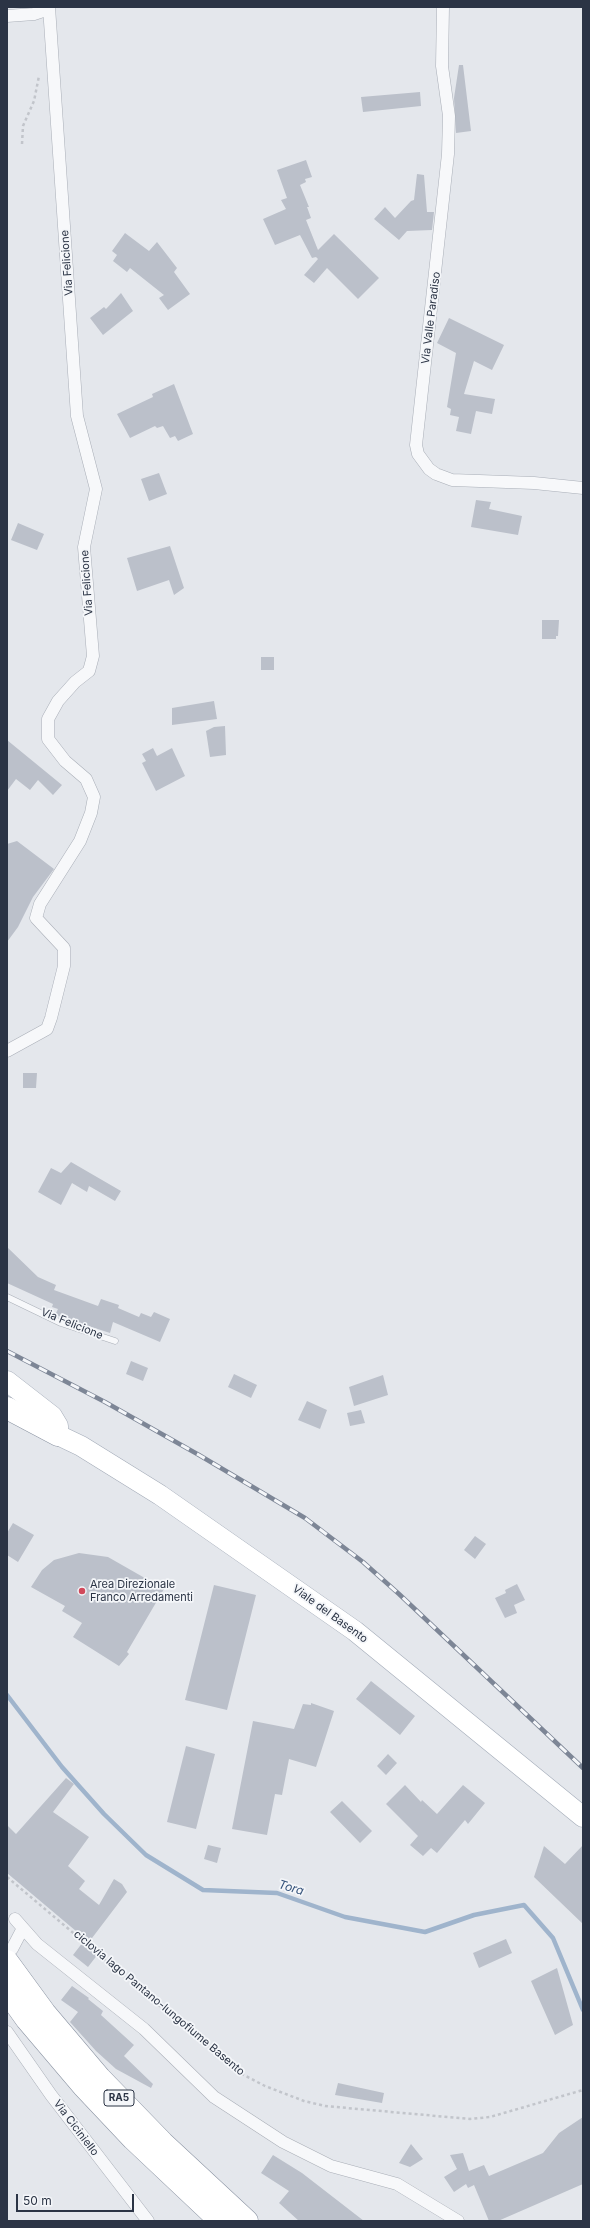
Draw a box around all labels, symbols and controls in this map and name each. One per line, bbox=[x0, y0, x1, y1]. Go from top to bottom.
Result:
street label: Via Felicione bbox=[58, 230, 76, 296]
street label: Via Valle Paradiso bbox=[419, 271, 443, 365]
street label: Via Felicione bbox=[78, 550, 96, 616]
street label: Via Felicione bbox=[39, 1306, 105, 1342]
place label: Area Direzionale Franco Arredamenti bbox=[90, 1578, 193, 1604]
street label: Viale del Basento bbox=[290, 1582, 370, 1646]
marker: Area Direzionale Franco Arredamenti bbox=[77, 1586, 87, 1596]
water label: Tora bbox=[277, 1877, 305, 1899]
street label: ciclovia lago Pantano-lungofiume Basento bbox=[71, 1928, 247, 2078]
road number: RA5 bbox=[104, 2090, 134, 2106]
street label: Via Ciciniello bbox=[51, 2097, 101, 2159]
scale bar bbox=[18, 2186, 136, 2212]
text: 50 m bbox=[23, 2193, 52, 2208]

